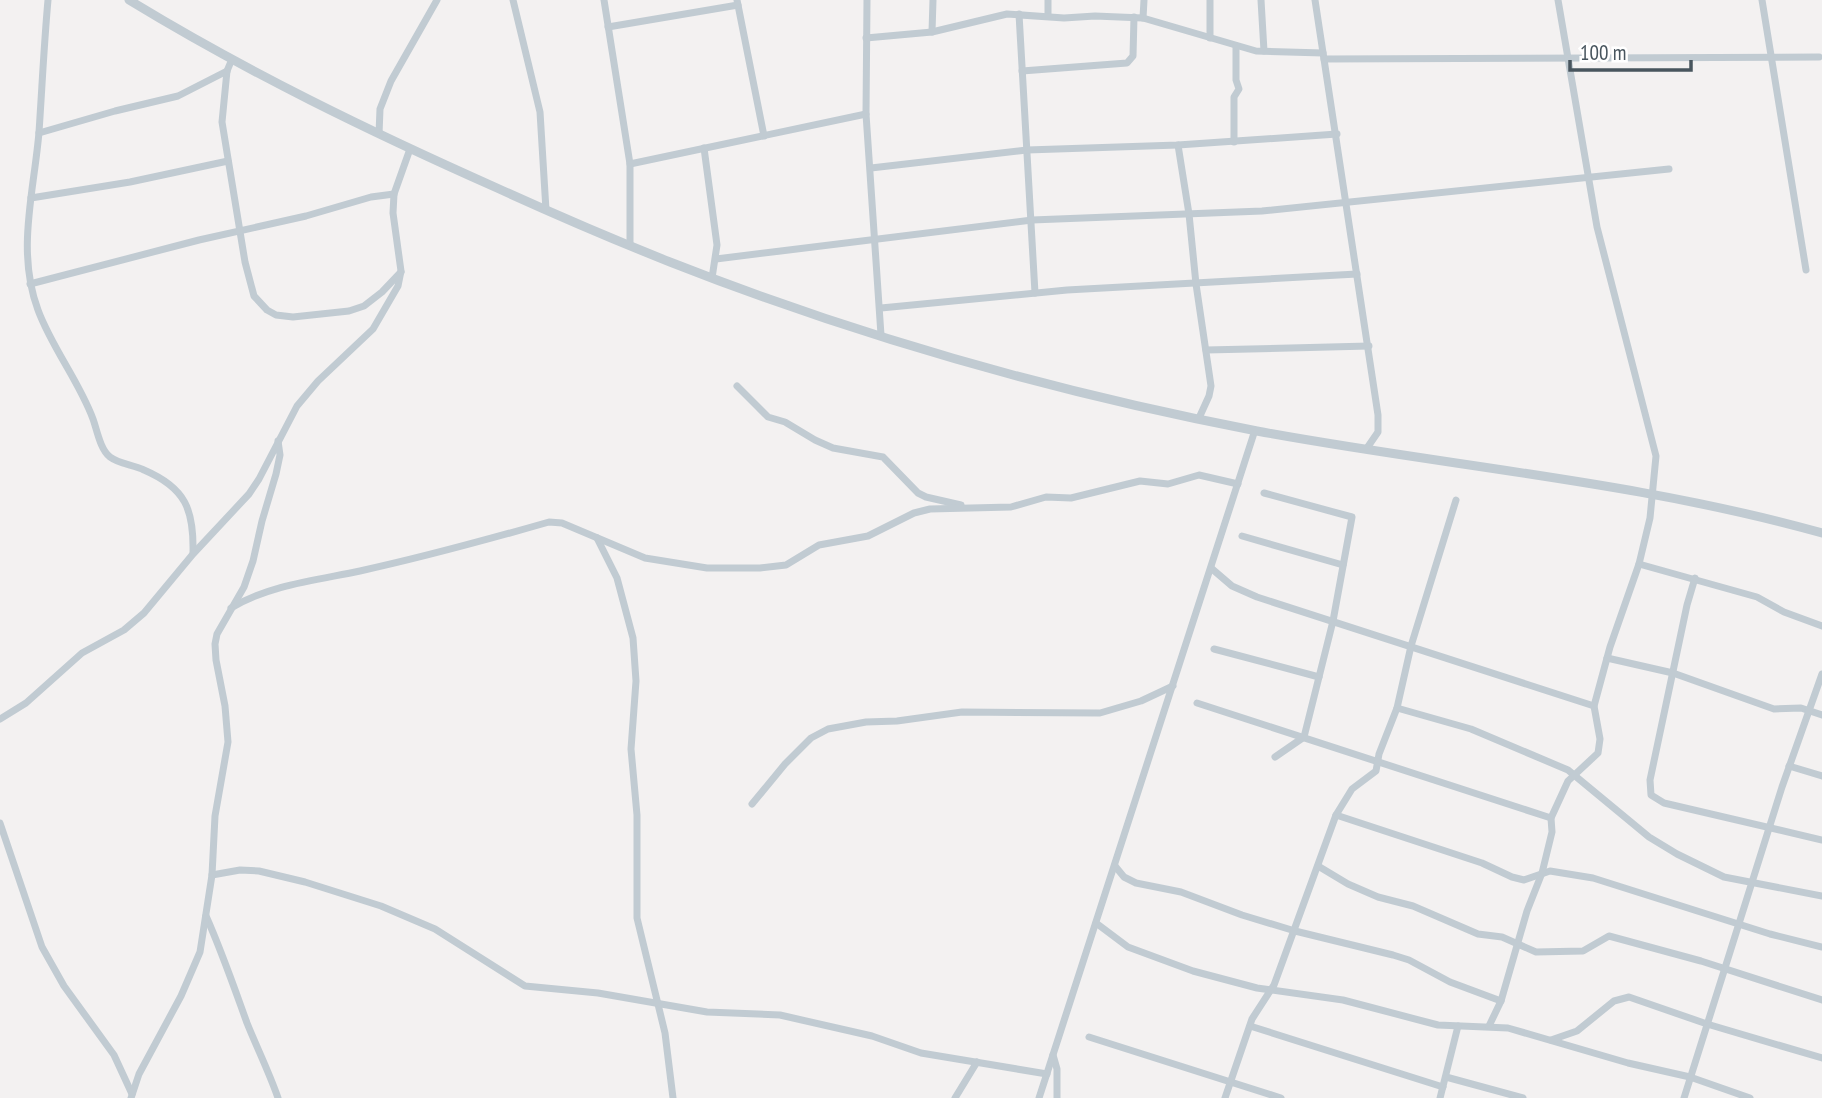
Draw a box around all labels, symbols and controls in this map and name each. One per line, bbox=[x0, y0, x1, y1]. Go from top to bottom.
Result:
scale bar bbox=[1570, 28, 1691, 72]
text: 100 m bbox=[1580, 39, 1626, 66]

